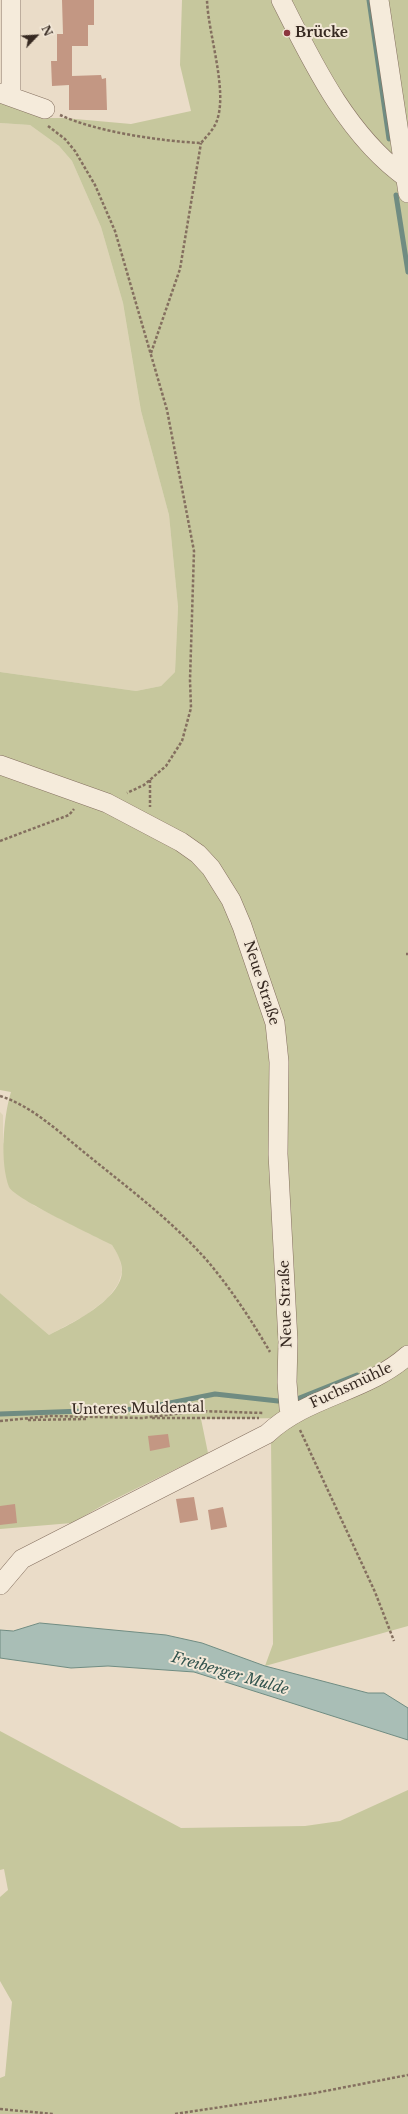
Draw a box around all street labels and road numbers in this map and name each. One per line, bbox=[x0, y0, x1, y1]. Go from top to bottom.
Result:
street label: Neue Straße bbox=[239, 939, 283, 1027]
street label: Neue Straße bbox=[276, 1260, 296, 1348]
street label: Fuchsmühle bbox=[307, 1360, 395, 1412]
street label: Unteres Muldental bbox=[71, 1399, 205, 1419]

